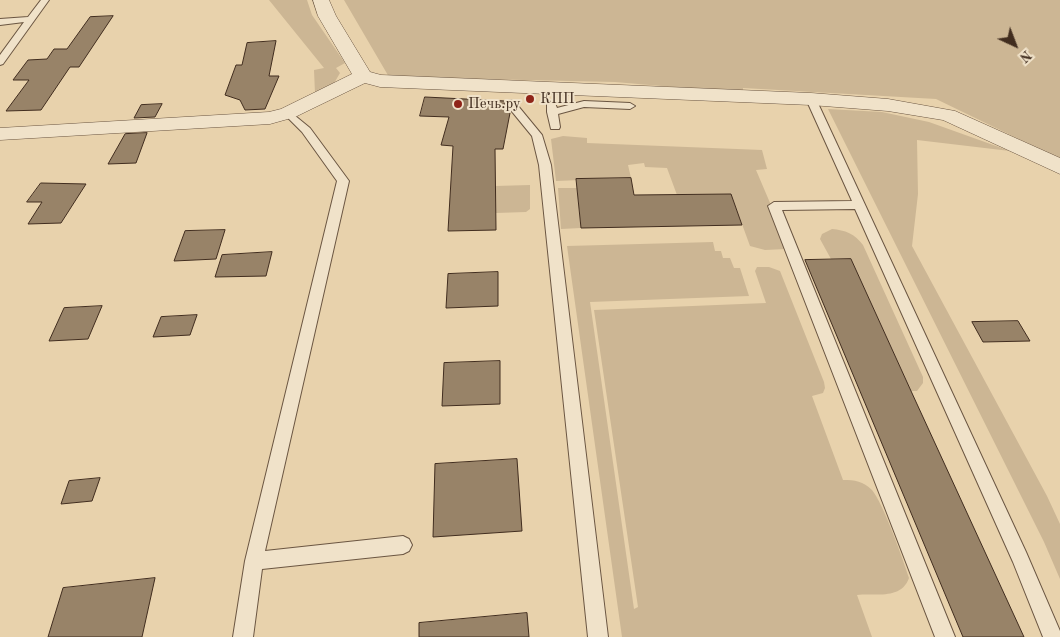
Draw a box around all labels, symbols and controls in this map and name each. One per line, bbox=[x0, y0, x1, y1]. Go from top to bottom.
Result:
north arrow bbox=[990, 20, 1040, 70]
text: N bbox=[1017, 47, 1034, 65]
place label: КПП bbox=[540, 90, 575, 108]
marker: КПП bbox=[524, 93, 536, 105]
place label: Печь.ру bbox=[468, 95, 521, 113]
marker: Печь.ру bbox=[452, 98, 464, 110]

